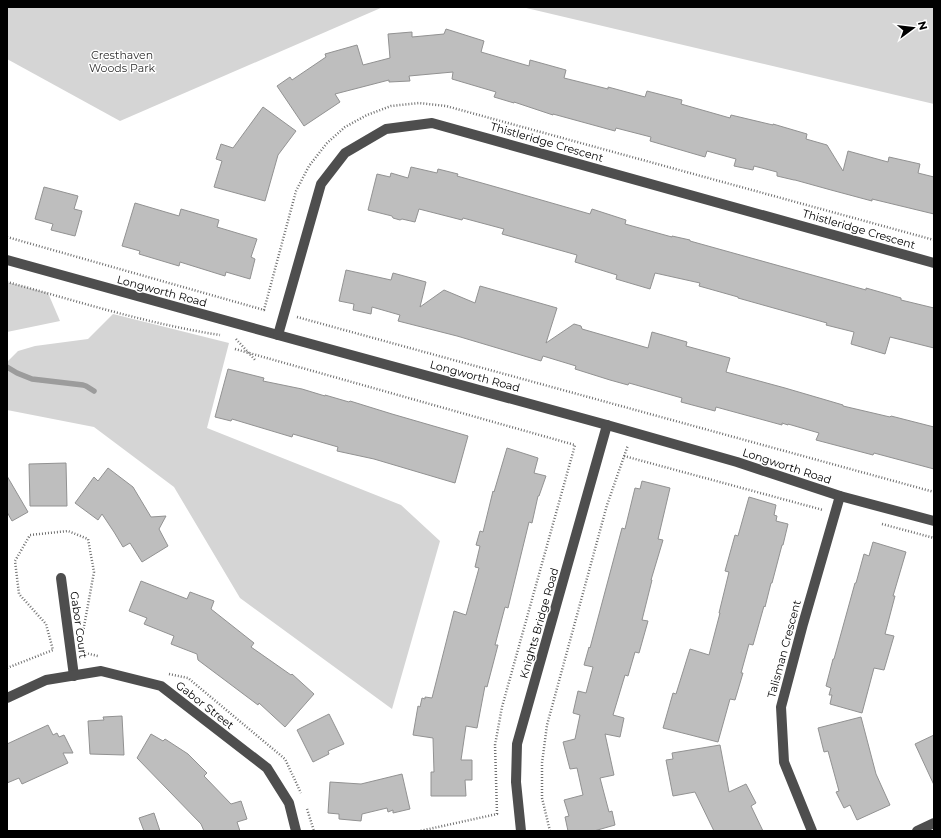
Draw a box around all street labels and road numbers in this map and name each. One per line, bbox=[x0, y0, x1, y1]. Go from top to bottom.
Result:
street label: Thistleridge Crescent bbox=[489, 119, 606, 165]
street label: Thistleridge Crescent bbox=[801, 206, 918, 252]
street label: Longworth Road bbox=[115, 272, 209, 310]
street label: Longworth Road bbox=[428, 357, 522, 395]
street label: Longworth Road bbox=[741, 445, 833, 487]
street label: Knights Bridge Road bbox=[516, 566, 562, 680]
street label: Gabor Court bbox=[67, 591, 91, 660]
street label: Talisman Crescent bbox=[764, 598, 804, 700]
street label: Gabor Street bbox=[173, 678, 237, 732]

